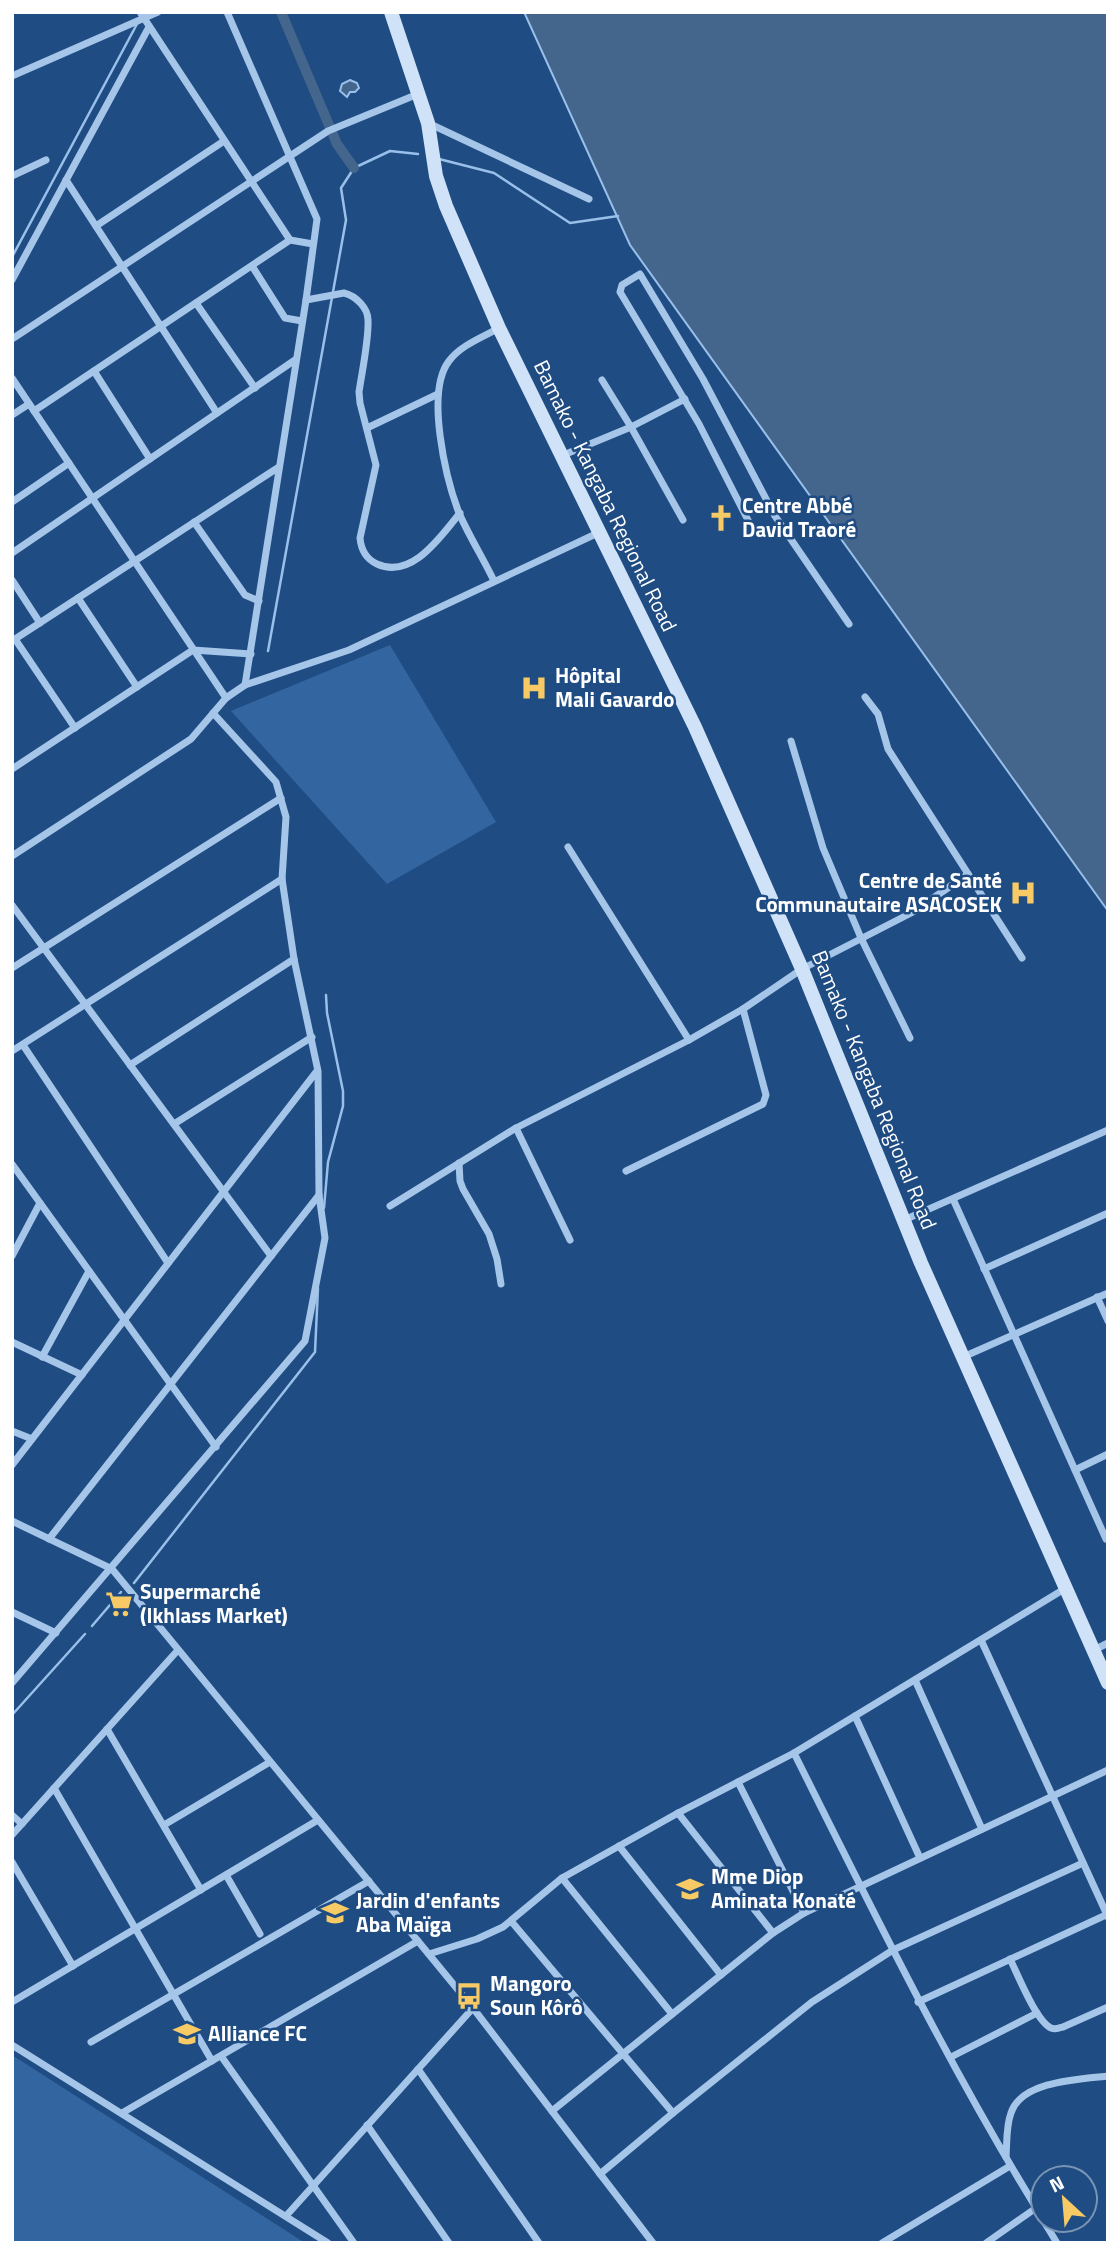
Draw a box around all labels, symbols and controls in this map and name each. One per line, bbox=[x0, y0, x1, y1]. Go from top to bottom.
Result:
street label: Bamako - Kangaba Regional Road bbox=[526, 354, 686, 637]
place label: Centre Abbé David Traoré bbox=[742, 489, 856, 545]
church icon: Centre Abbé David Traoré bbox=[706, 503, 736, 533]
place label: Hôpital Mali Gavardo bbox=[555, 659, 674, 715]
hospital icon: Hôpital Mali Gavardo bbox=[519, 673, 549, 703]
place label: Centre de Santé Communautaire ASACOSEK bbox=[755, 864, 1003, 920]
hospital icon: Centre de Santé Communautaire ASACOSEK bbox=[1008, 878, 1038, 908]
street label: Bamako - Kangaba Regional Road bbox=[804, 945, 946, 1234]
place label: Supermarché (Ikhlass Market) bbox=[140, 1575, 288, 1631]
supermarket icon: Supermarché (Ikhlass Market) bbox=[104, 1589, 134, 1619]
place label: Mme Diop Aminata Konaté bbox=[711, 1860, 856, 1916]
school or university icon: Mme Diop Aminata Konaté bbox=[675, 1874, 705, 1904]
place label: Jardin d'enfants Aba Maïga bbox=[356, 1884, 500, 1940]
school or university icon: Jardin d'enfants Aba Maïga bbox=[320, 1898, 350, 1928]
place label: Mangoro Soun Kôrô bbox=[490, 1967, 583, 2023]
bus stop icon: Mangoro Soun Kôrô bbox=[454, 1981, 484, 2011]
place label: Alliance FC bbox=[208, 2017, 307, 2049]
school or university icon: Alliance FC bbox=[172, 2019, 202, 2049]
north arrow bbox=[1029, 2164, 1099, 2234]
text: N bbox=[1044, 2167, 1069, 2199]

